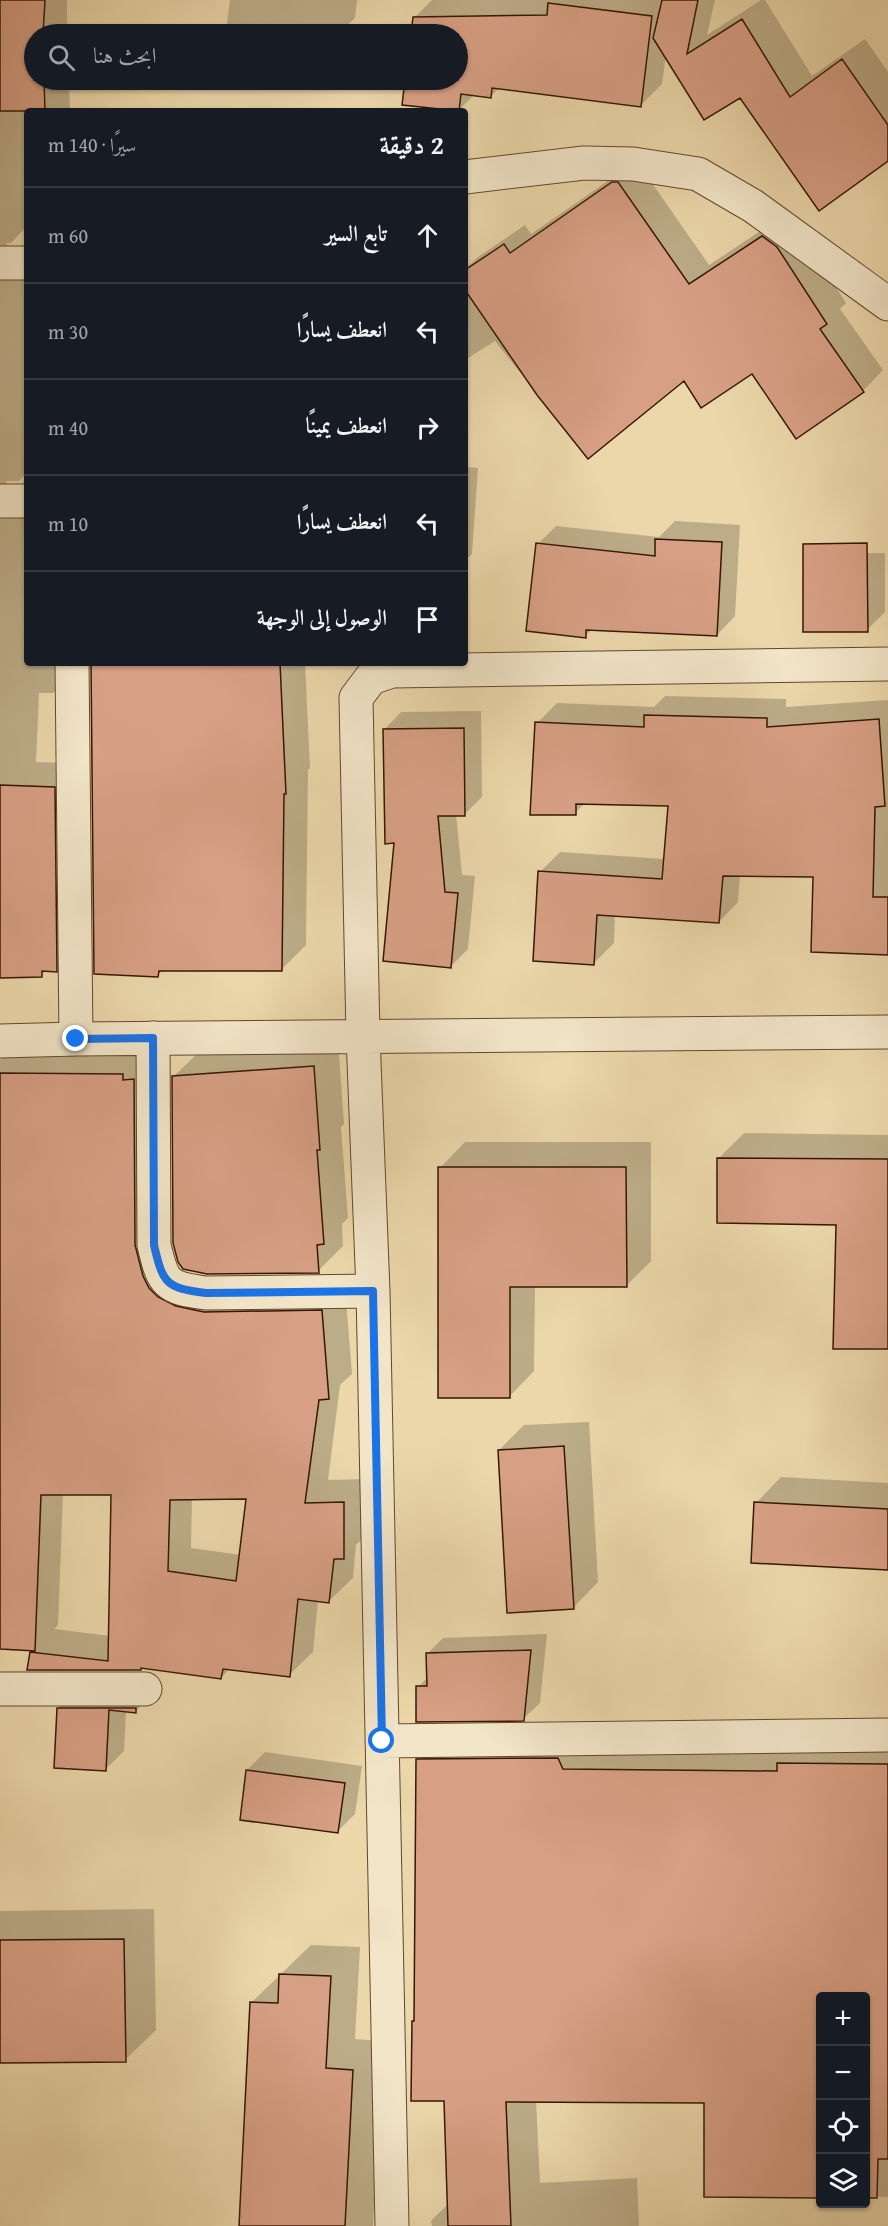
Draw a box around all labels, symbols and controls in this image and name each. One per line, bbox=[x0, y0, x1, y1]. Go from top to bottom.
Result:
search box bbox=[24, 24, 468, 90]
text: ابحث هنا bbox=[93, 39, 157, 71]
icon: search bbox=[45, 41, 78, 74]
text: 2 دقيقة bbox=[379, 125, 444, 164]
text: سيرًا · 140 m bbox=[48, 130, 136, 159]
text: تابع السير bbox=[325, 217, 387, 249]
icon: ahead bbox=[411, 219, 444, 252]
text: 60 m bbox=[48, 221, 88, 250]
text: انعطف يسارًا bbox=[297, 313, 387, 345]
icon: left bbox=[411, 315, 444, 348]
text: 30 m bbox=[48, 317, 88, 346]
text: انعطف يمينًا bbox=[306, 409, 387, 441]
icon: right bbox=[411, 411, 444, 444]
text: 40 m bbox=[48, 413, 88, 442]
text: انعطف يسارًا bbox=[297, 505, 387, 537]
icon: left bbox=[411, 507, 444, 540]
text: 10 m bbox=[48, 509, 88, 538]
text: الوصول إلى الوجهة bbox=[257, 601, 387, 633]
icon: arrive bbox=[411, 603, 444, 636]
route end bbox=[62, 1025, 88, 1051]
route start bbox=[368, 1727, 394, 1753]
map controls bbox=[816, 1992, 870, 2208]
button: + bbox=[816, 1992, 870, 2046]
button: − bbox=[816, 2046, 870, 2100]
button: locate bbox=[816, 2100, 870, 2154]
button: layers bbox=[816, 2154, 870, 2208]

